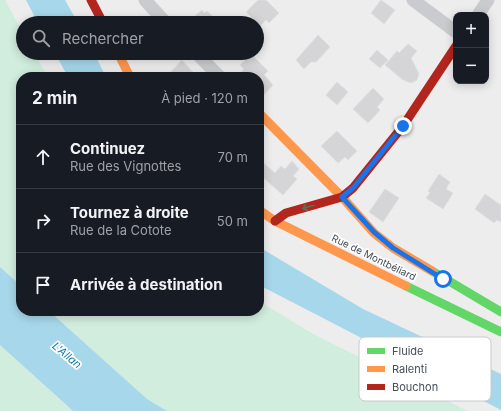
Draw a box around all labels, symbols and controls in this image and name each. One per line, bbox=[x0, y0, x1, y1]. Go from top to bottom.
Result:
map controls bbox=[453, 12, 489, 84]
button: + bbox=[453, 12, 489, 48]
search box bbox=[16, 16, 264, 60]
icon: search bbox=[30, 27, 52, 49]
text: Rechercher bbox=[62, 29, 144, 48]
button: − bbox=[453, 48, 489, 84]
text: 2 min bbox=[32, 88, 77, 108]
text: À pied · 120 m bbox=[161, 90, 248, 106]
route end bbox=[394, 117, 412, 135]
text: Continuez bbox=[70, 139, 145, 158]
icon: ahead bbox=[32, 146, 54, 168]
text: 70 m bbox=[218, 149, 248, 165]
text: Rue des Vignottes bbox=[70, 158, 181, 174]
text: Tournez à droite bbox=[70, 203, 189, 222]
one-way arrow bbox=[301, 204, 314, 211]
icon: right bbox=[32, 210, 54, 232]
text: 50 m bbox=[217, 213, 248, 229]
text: Rue de la Cotote bbox=[70, 222, 172, 238]
street label: Rue de Montbéliard bbox=[330, 231, 418, 283]
route start bbox=[434, 270, 452, 288]
icon: arrive bbox=[32, 274, 54, 296]
text: Arrivée à destination bbox=[70, 275, 223, 294]
legend bbox=[359, 337, 491, 401]
water label: L'Allan bbox=[50, 339, 85, 372]
text: Fluide bbox=[392, 344, 423, 358]
text: Ralenti bbox=[392, 362, 427, 376]
text: Bouchon bbox=[392, 380, 438, 394]

